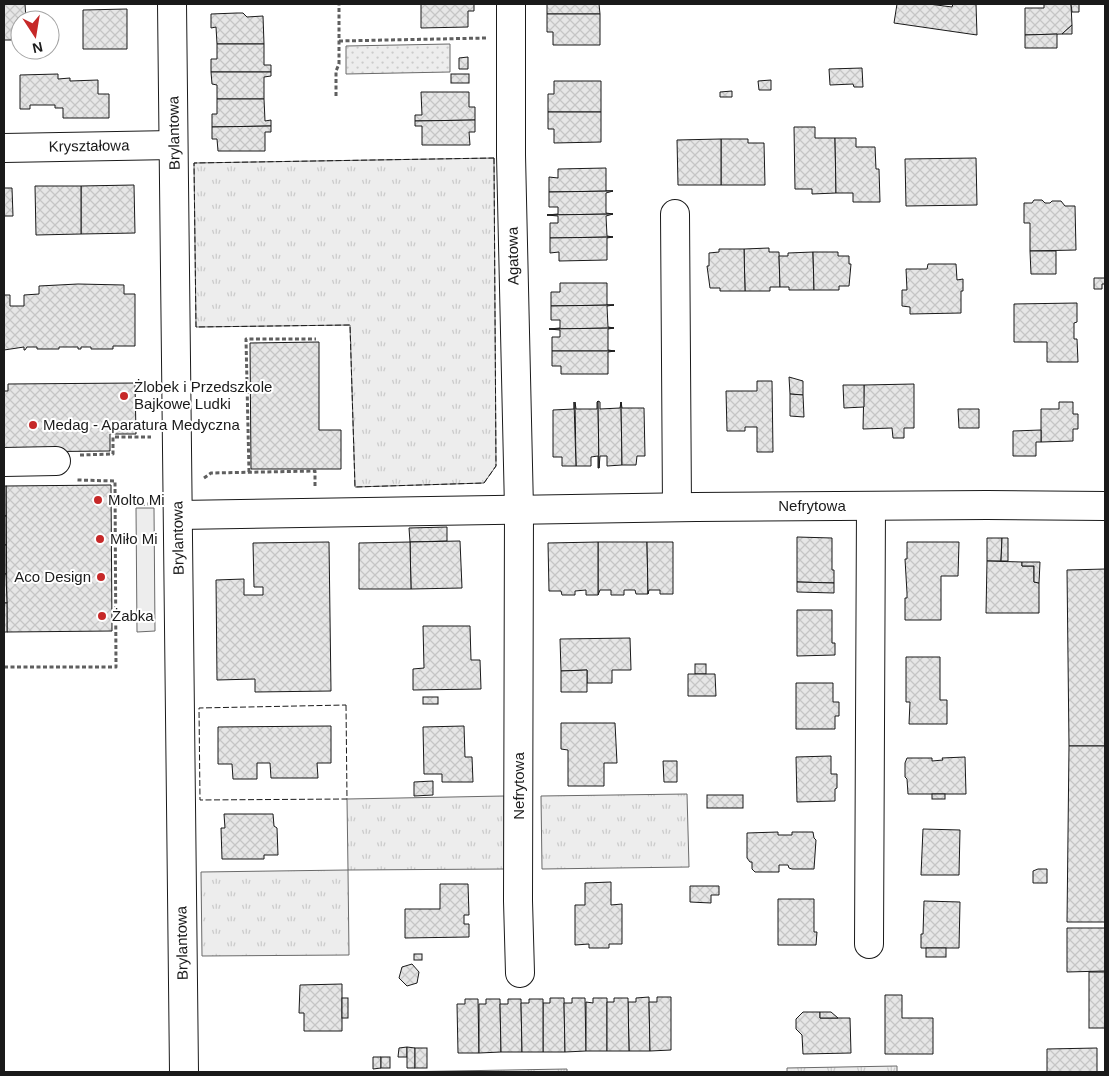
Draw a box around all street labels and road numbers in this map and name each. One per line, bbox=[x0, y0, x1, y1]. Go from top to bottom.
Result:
street label: Brylantowa bbox=[164, 95, 183, 170]
street label: Kryształowa bbox=[48, 136, 130, 155]
street label: Agatowa bbox=[503, 226, 522, 285]
street label: Nefrytowa bbox=[778, 497, 846, 514]
street label: Brylantowa bbox=[168, 500, 187, 575]
street label: Nefrytowa bbox=[510, 752, 527, 820]
street label: Brylantowa bbox=[172, 905, 191, 980]

